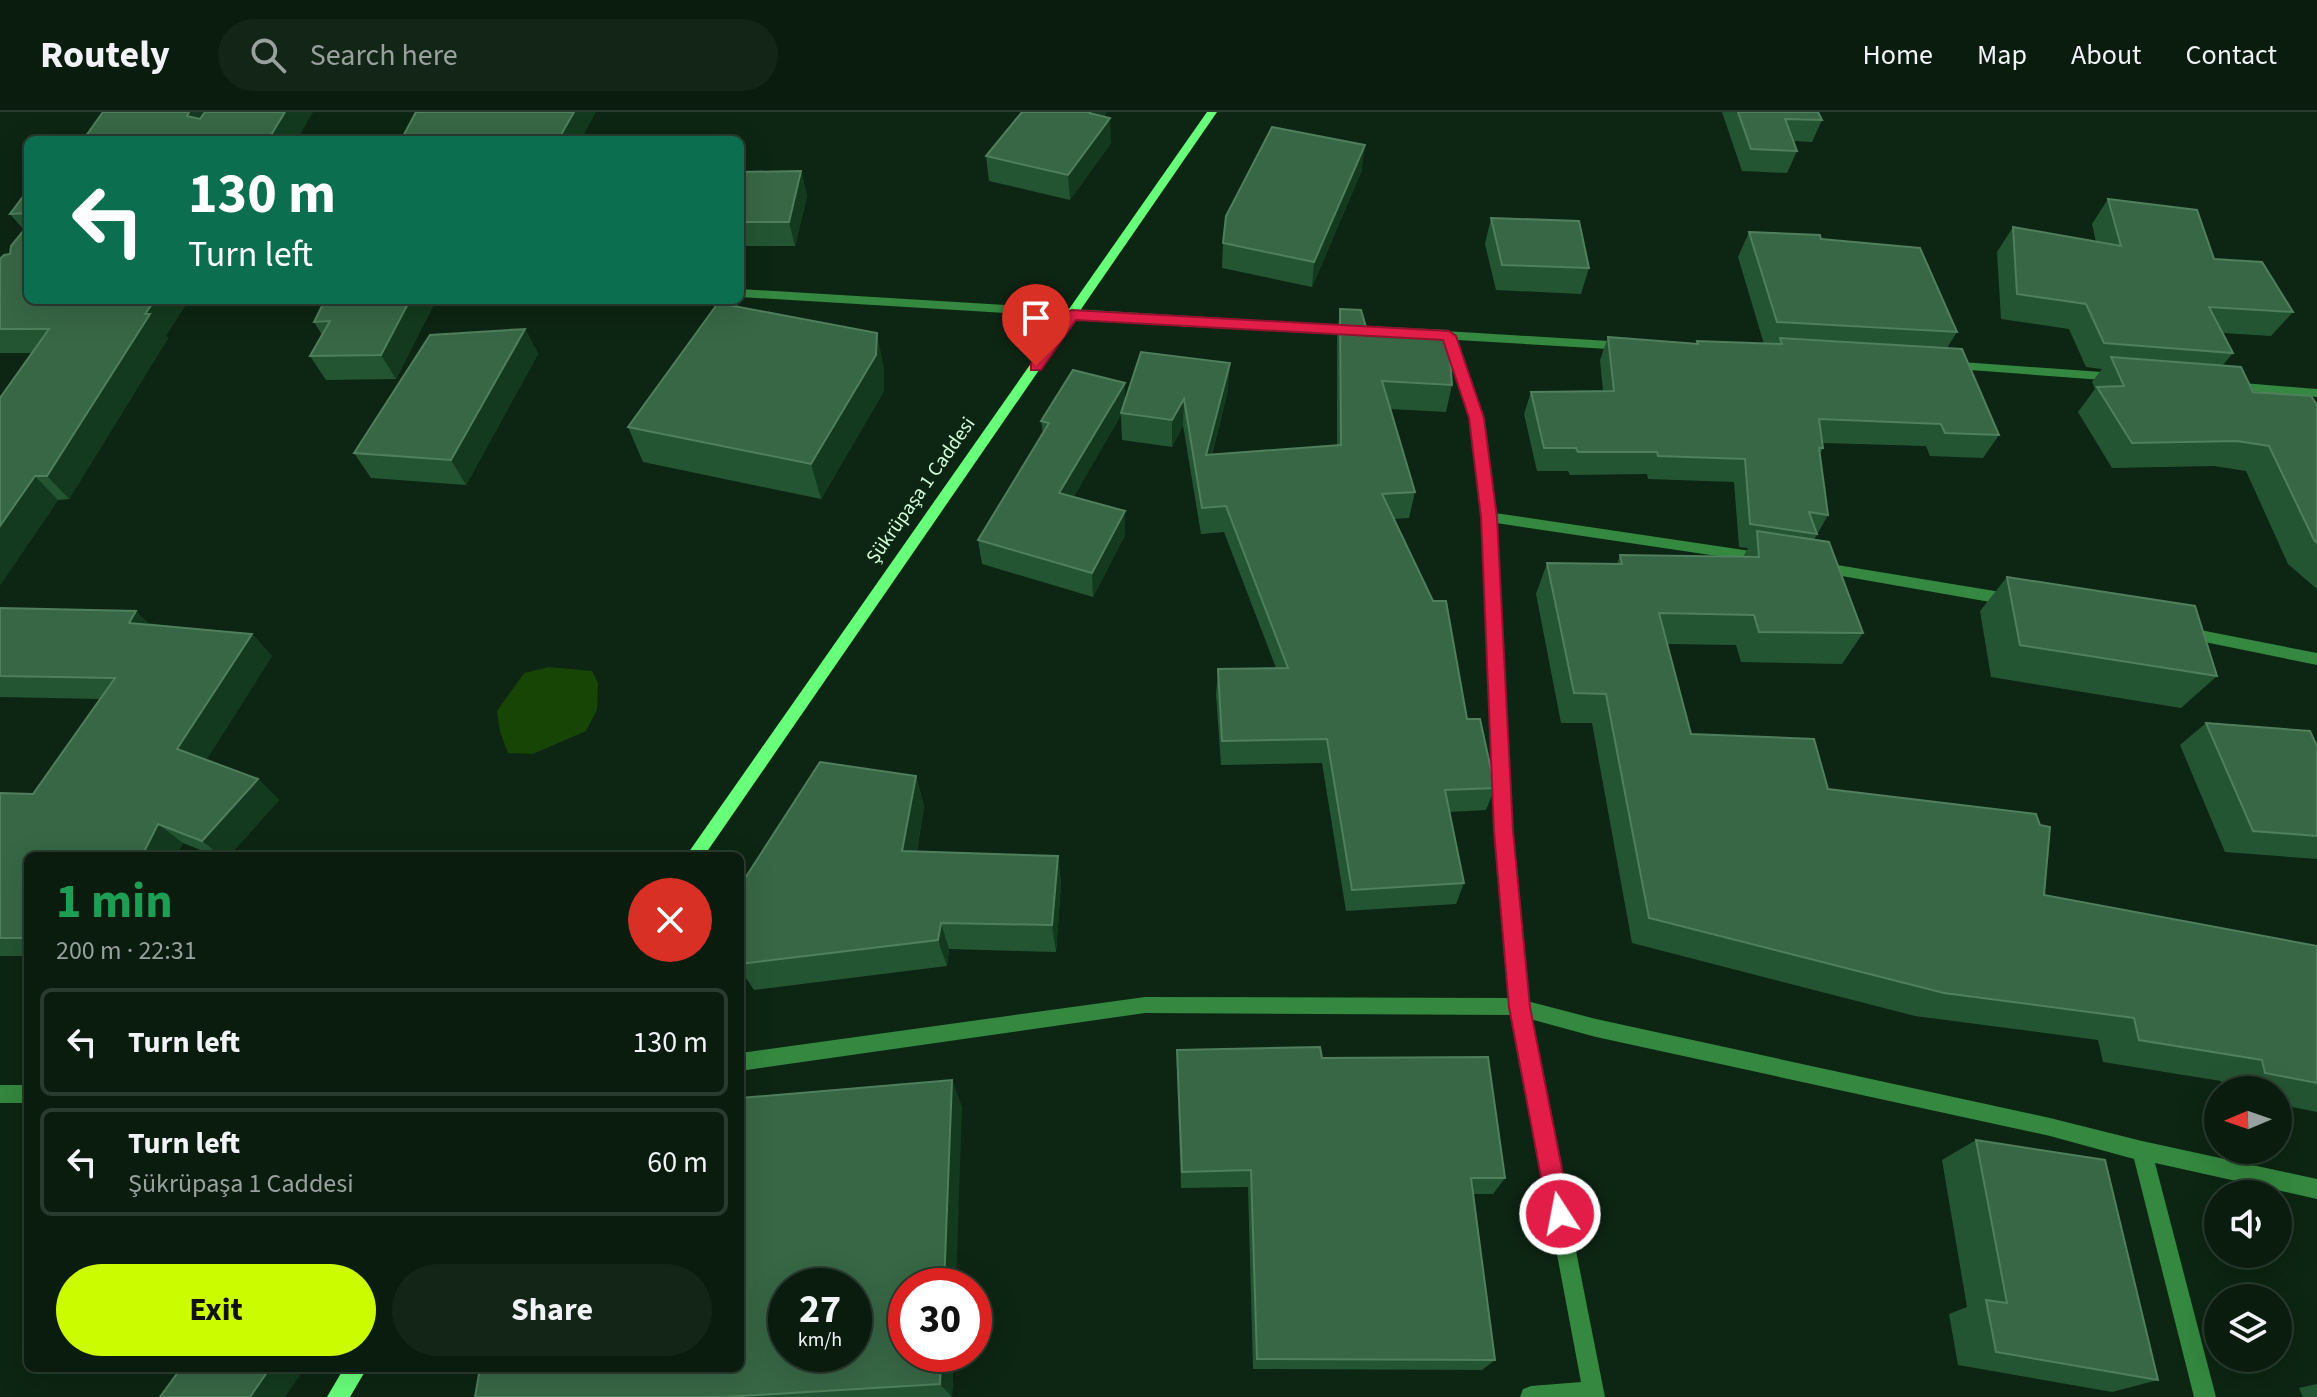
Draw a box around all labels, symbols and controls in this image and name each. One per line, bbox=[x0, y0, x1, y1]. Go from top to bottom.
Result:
search box bbox=[218, 19, 778, 91]
text: Routely bbox=[40, 28, 170, 82]
icon: search bbox=[246, 33, 290, 77]
text: Search here bbox=[310, 34, 458, 77]
text: Home bbox=[1862, 35, 1933, 75]
text: Map bbox=[1977, 35, 2027, 75]
text: About bbox=[2071, 35, 2142, 75]
text: Contact bbox=[2186, 35, 2277, 75]
text: 130 m bbox=[188, 155, 336, 234]
icon: left bbox=[56, 168, 160, 272]
text: Turn left bbox=[188, 229, 313, 280]
pin bbox=[1002, 284, 1070, 366]
icon: arrive bbox=[1014, 296, 1058, 340]
street label: Şükrüpaşa 1 Caddesi bbox=[860, 411, 982, 570]
text: 1 min bbox=[56, 868, 173, 936]
button: close bbox=[628, 878, 712, 962]
text: 200 m · 22:31 bbox=[56, 932, 197, 969]
icon: left bbox=[60, 1020, 104, 1064]
text: Turn left bbox=[128, 1021, 240, 1064]
text: 130 m bbox=[632, 1021, 708, 1064]
north arrow bbox=[2204, 1076, 2292, 1164]
map controls bbox=[2204, 1076, 2292, 1372]
text: Turn left bbox=[128, 1122, 240, 1165]
icon: left bbox=[60, 1140, 104, 1184]
text: 60 m bbox=[647, 1141, 708, 1184]
text: Şükrüpaşa 1 Caddesi bbox=[128, 1165, 354, 1202]
position arrow bbox=[1518, 1172, 1602, 1256]
button: sound bbox=[2204, 1180, 2292, 1268]
button: Exit bbox=[56, 1264, 376, 1356]
button: Share bbox=[392, 1264, 712, 1356]
speed limit sign: 30 bbox=[888, 1268, 992, 1372]
text: 27 bbox=[799, 1281, 841, 1338]
button: layers bbox=[2204, 1284, 2292, 1372]
text: km/h bbox=[798, 1326, 842, 1354]

